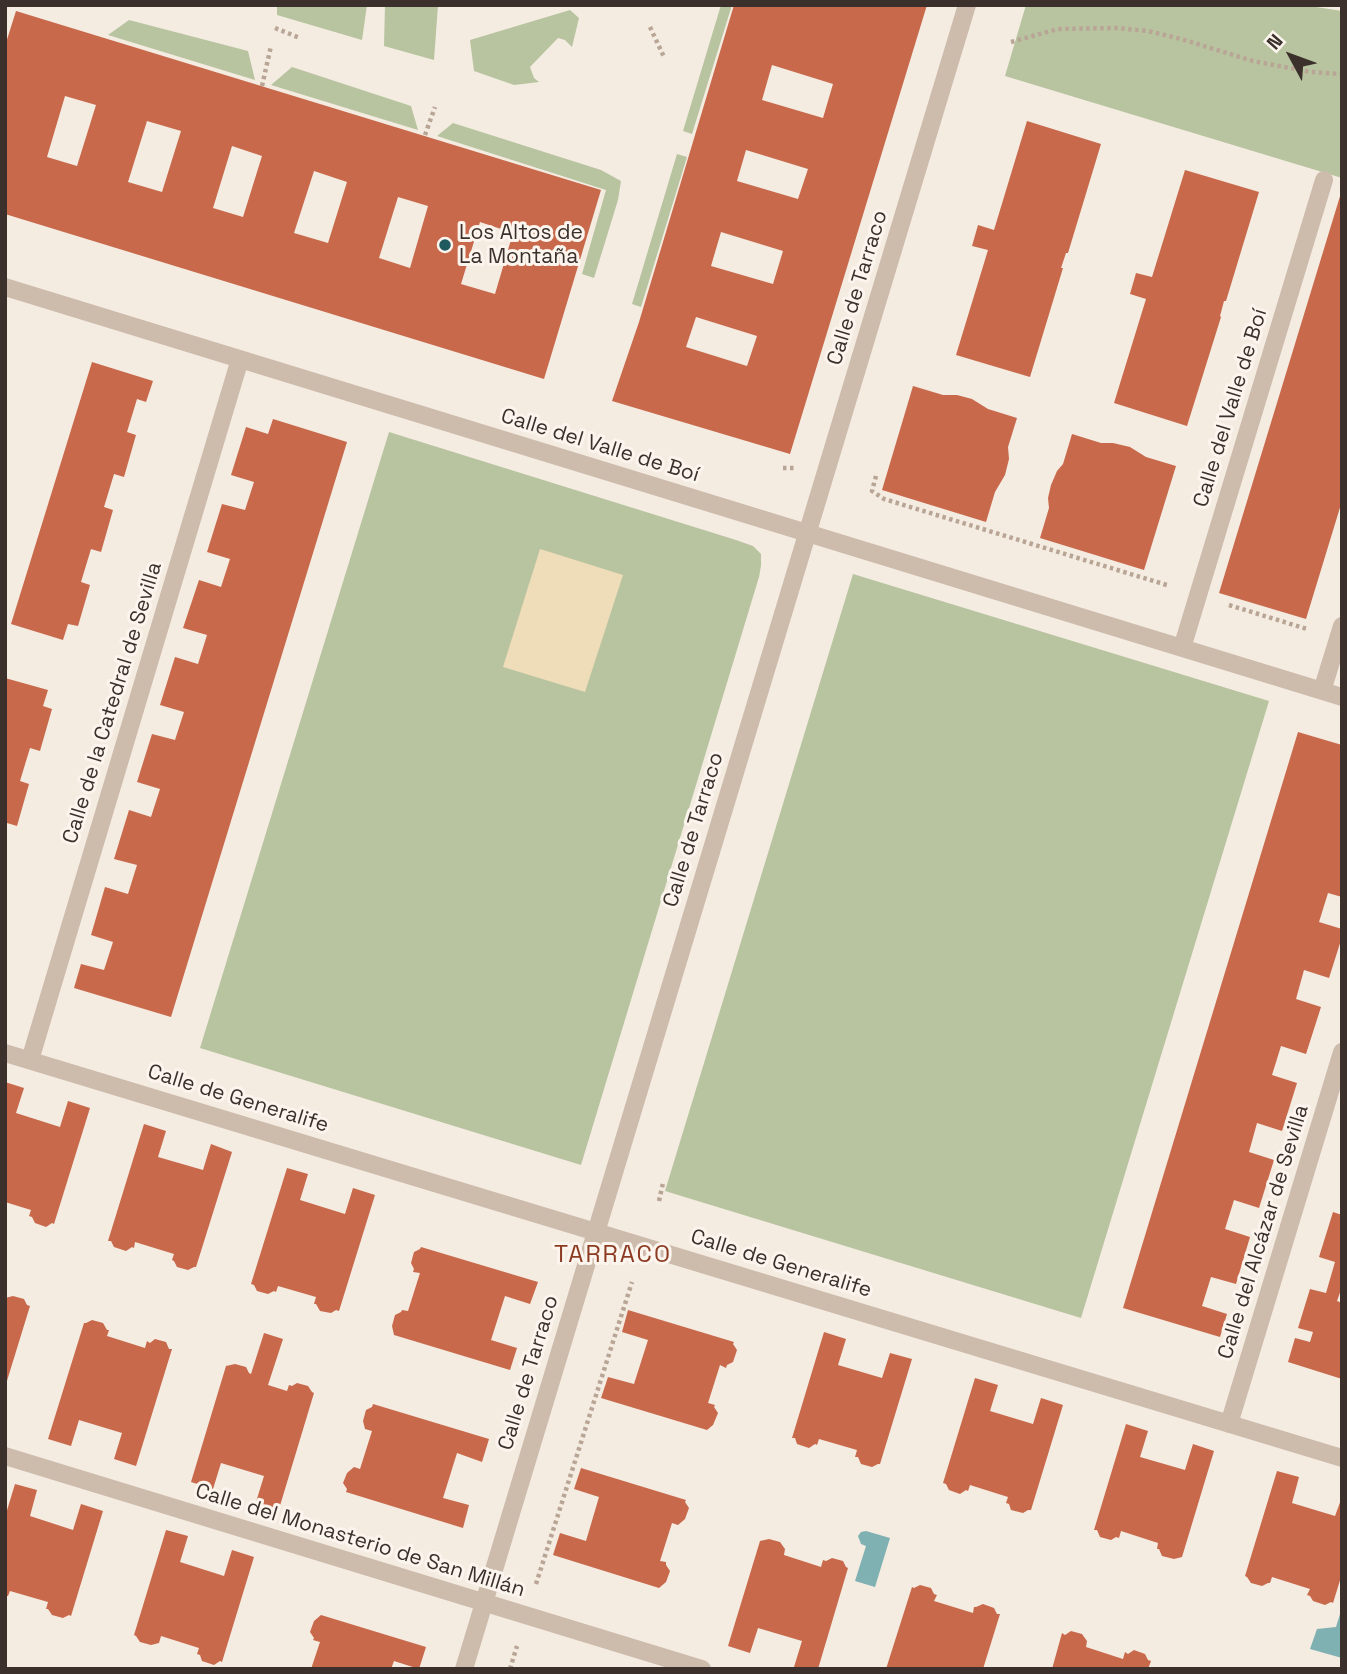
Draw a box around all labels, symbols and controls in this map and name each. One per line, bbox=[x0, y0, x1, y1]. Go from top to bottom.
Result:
north arrow bbox=[1256, 21, 1326, 91]
text: N bbox=[1261, 29, 1288, 55]
street label: Calle de Tarraco bbox=[822, 208, 894, 368]
place label: Los Altos de La Montaña bbox=[459, 220, 583, 270]
marker: Los Altos de La Montaña bbox=[437, 237, 453, 253]
street label: Calle del Valle de Boí bbox=[1189, 306, 1273, 510]
street label: Calle del Valle de Boí bbox=[498, 404, 702, 488]
street label: Calle de la Catedral de Sevilla bbox=[58, 559, 168, 847]
street label: Calle de Tarraco bbox=[658, 750, 730, 910]
street label: Calle de Generalife bbox=[145, 1060, 331, 1138]
street label: Calle del Alcázar de Sevilla bbox=[1213, 1102, 1315, 1362]
street label: Calle de Generalife bbox=[688, 1225, 874, 1303]
district label: TARRACO bbox=[555, 1241, 671, 1269]
street label: Calle de Tarraco bbox=[493, 1293, 565, 1453]
street label: Calle del Monasterio de San Millán bbox=[192, 1479, 528, 1603]

